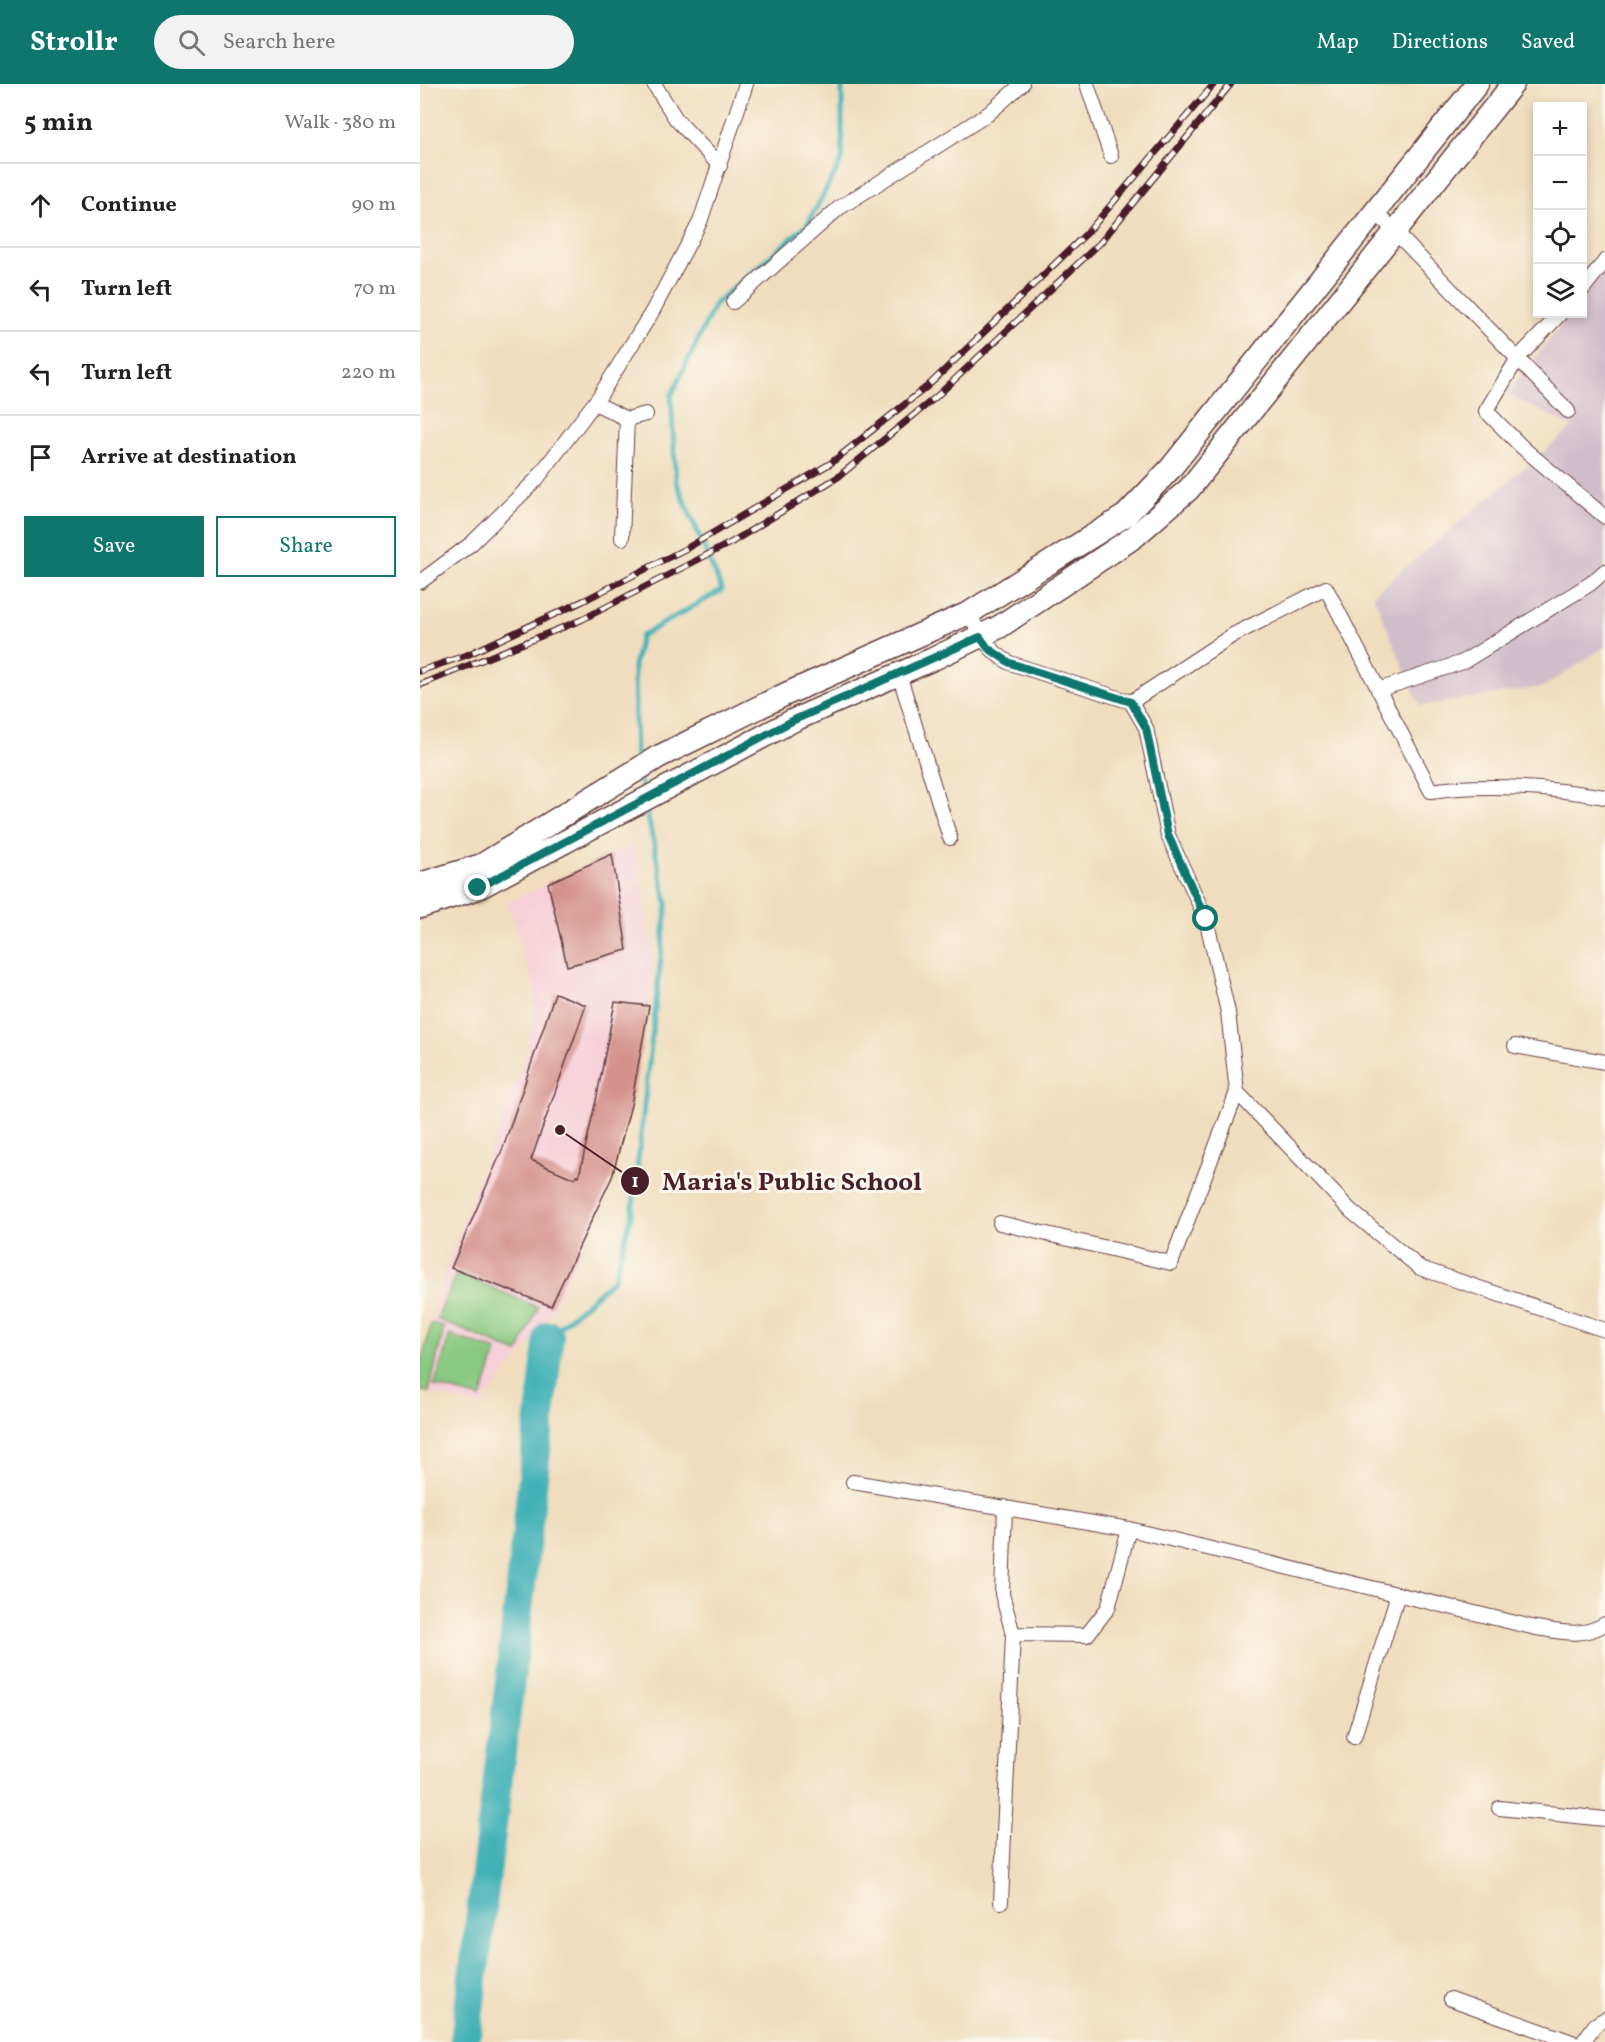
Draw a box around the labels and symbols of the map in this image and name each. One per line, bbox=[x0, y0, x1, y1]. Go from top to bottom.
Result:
route end bbox=[464, 874, 490, 900]
route start bbox=[1192, 905, 1218, 931]
callout: Maria's Public School bbox=[620, 1159, 934, 1203]
text: Maria's Public School bbox=[662, 1165, 922, 1201]
text: 1 bbox=[631, 1170, 639, 1195]

